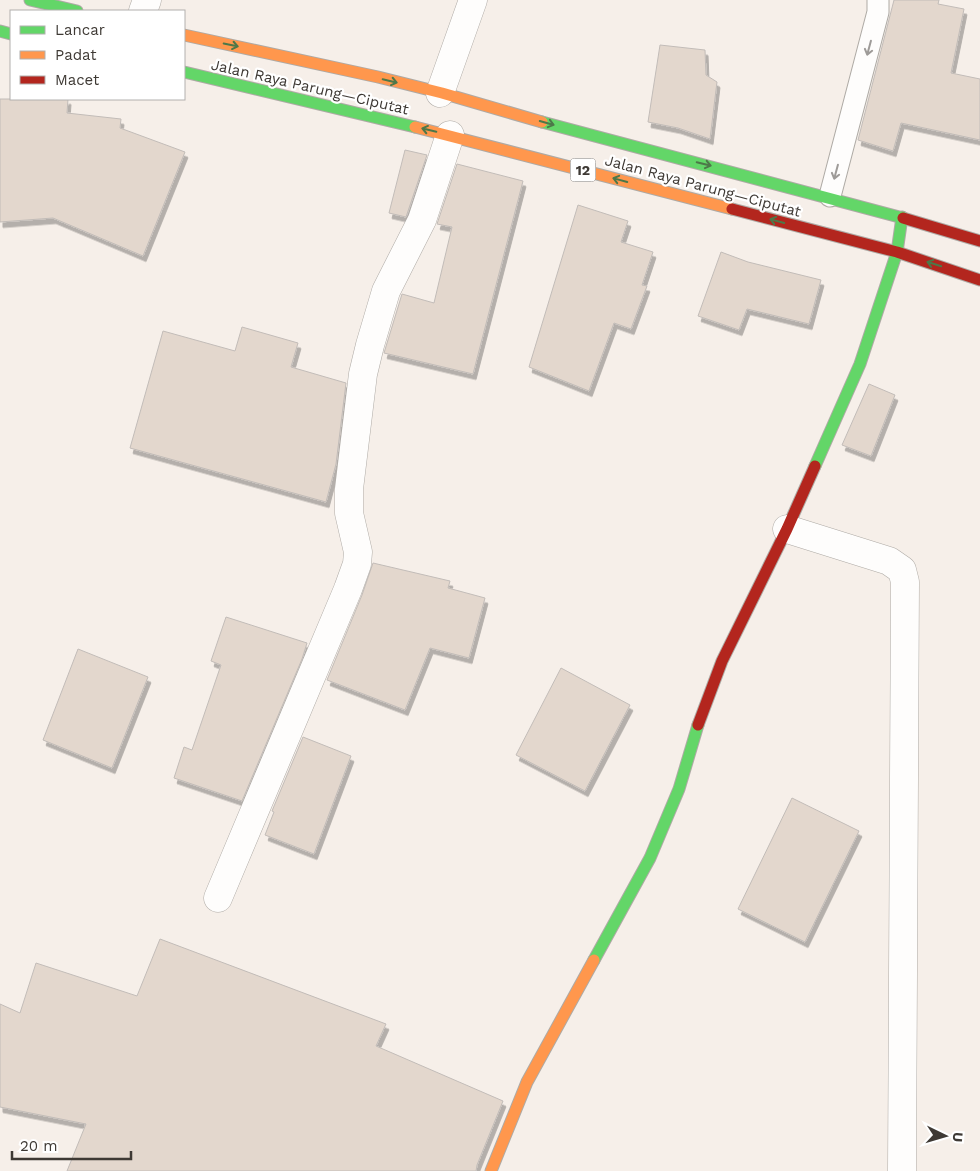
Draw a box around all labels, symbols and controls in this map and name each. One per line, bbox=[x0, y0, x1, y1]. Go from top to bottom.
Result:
legend bbox=[10, 10, 185, 100]
text: Lancar bbox=[55, 21, 105, 39]
one-way arrow bbox=[864, 39, 873, 55]
one-way arrow bbox=[223, 41, 239, 51]
text: Padat bbox=[55, 46, 97, 64]
street label: Jalan Raya Parung—Ciputat bbox=[209, 55, 411, 119]
text: Macet bbox=[55, 71, 100, 89]
one-way arrow bbox=[382, 77, 398, 86]
one-way arrow bbox=[539, 118, 555, 128]
one-way arrow bbox=[421, 125, 437, 134]
street label: Jalan Raya Parung—Ciputat bbox=[603, 151, 804, 221]
road number: 12 bbox=[570, 158, 596, 182]
one-way arrow bbox=[696, 160, 712, 169]
one-way arrow bbox=[831, 163, 841, 179]
one-way arrow bbox=[612, 175, 628, 184]
one-way arrow bbox=[770, 216, 786, 225]
one-way arrow bbox=[926, 259, 942, 268]
north arrow bbox=[920, 1111, 970, 1161]
scale bar bbox=[12, 1128, 131, 1160]
text: U bbox=[950, 1131, 966, 1143]
text: 20 m bbox=[20, 1137, 58, 1155]

